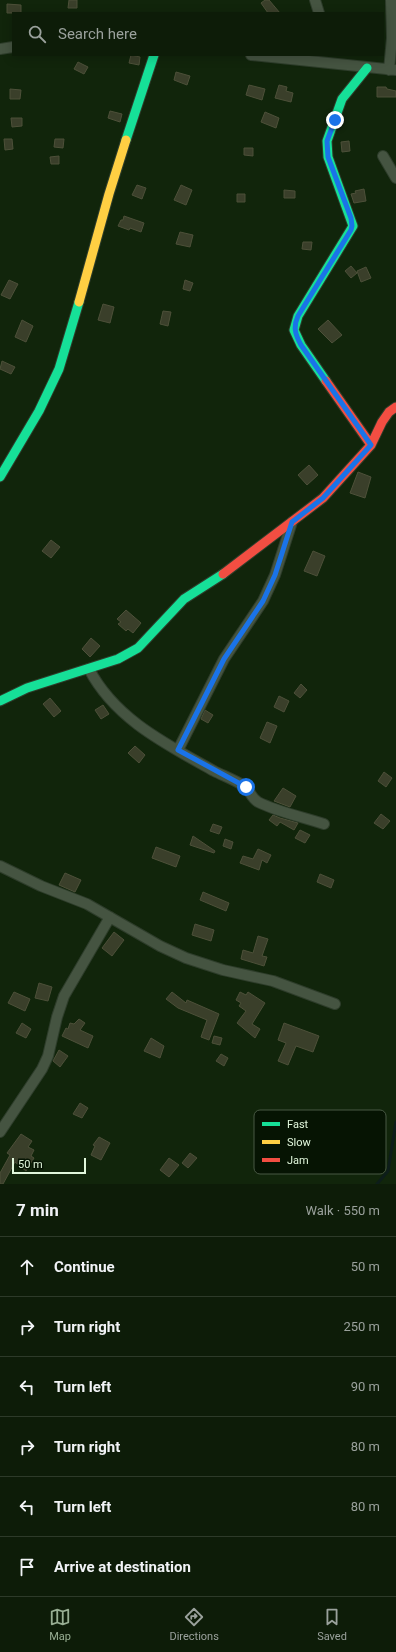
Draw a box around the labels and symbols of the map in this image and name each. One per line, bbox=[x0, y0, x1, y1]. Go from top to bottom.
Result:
route end bbox=[326, 111, 344, 129]
route start bbox=[237, 778, 255, 796]
legend bbox=[254, 1110, 386, 1174]
text: Fast bbox=[287, 1118, 309, 1131]
text: Slow bbox=[287, 1136, 311, 1149]
text: Jam bbox=[287, 1154, 309, 1167]
scale bar bbox=[12, 1156, 86, 1175]

